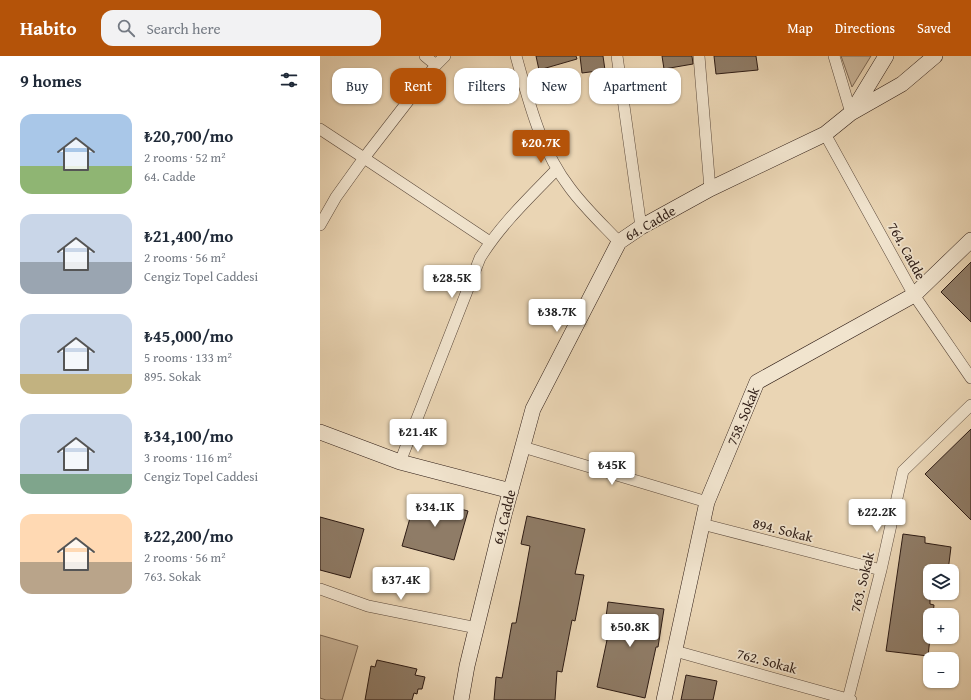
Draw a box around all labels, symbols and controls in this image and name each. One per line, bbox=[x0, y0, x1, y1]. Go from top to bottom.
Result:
search box bbox=[101, 10, 381, 46]
text: Habito bbox=[20, 14, 77, 42]
icon: search bbox=[115, 17, 137, 39]
text: Search here bbox=[147, 18, 221, 39]
text: Map bbox=[787, 18, 813, 38]
text: Directions bbox=[835, 18, 895, 38]
text: Saved bbox=[917, 18, 951, 38]
text: 9 homes bbox=[20, 68, 82, 93]
chip: Buy bbox=[332, 68, 382, 104]
chip: Rent bbox=[390, 68, 446, 104]
chip: Filters bbox=[454, 68, 519, 104]
chip: New bbox=[527, 68, 581, 104]
chip: Apartment bbox=[589, 68, 681, 104]
icon: filters bbox=[278, 69, 300, 91]
text: ₺20,700/mo bbox=[144, 123, 233, 148]
icon: home bbox=[52, 130, 100, 178]
pin: ₺20.7K bbox=[508, 130, 574, 164]
text: ₺20.7K bbox=[522, 133, 560, 152]
text: 2 rooms · 52 m² bbox=[144, 148, 226, 167]
text: 64. Cadde bbox=[144, 167, 196, 186]
street label: 64. Cadde bbox=[621, 200, 679, 246]
street label: 764. Cadde bbox=[883, 219, 931, 284]
text: ₺21,400/mo bbox=[144, 223, 233, 248]
icon: home bbox=[52, 230, 100, 278]
text: 2 rooms · 56 m² bbox=[144, 248, 226, 267]
pin: ₺28.5K bbox=[419, 265, 485, 299]
text: Cengiz Topel Caddesi bbox=[144, 267, 258, 286]
text: ₺28.5K bbox=[433, 268, 471, 287]
pin: ₺38.7K bbox=[524, 299, 590, 333]
text: ₺38.7K bbox=[538, 302, 576, 321]
text: ₺45,000/mo bbox=[144, 323, 233, 348]
icon: home bbox=[52, 330, 100, 378]
text: 5 rooms · 133 m² bbox=[144, 348, 232, 367]
text: 895. Sokak bbox=[144, 367, 201, 386]
street label: 758. Sokak bbox=[722, 383, 765, 448]
pin: ₺21.4K bbox=[385, 419, 451, 453]
text: ₺21.4K bbox=[399, 422, 437, 441]
text: ₺34,100/mo bbox=[144, 423, 233, 448]
icon: home bbox=[52, 430, 100, 478]
text: 3 rooms · 116 m² bbox=[144, 448, 232, 467]
pin: ₺45K bbox=[588, 452, 636, 486]
text: ₺45K bbox=[598, 455, 626, 474]
text: Cengiz Topel Caddesi bbox=[144, 467, 258, 486]
street label: 64. Cadde bbox=[488, 487, 521, 546]
pin: ₺34.1K bbox=[402, 494, 468, 528]
text: ₺34.1K bbox=[416, 497, 454, 516]
pin: ₺22.2K bbox=[844, 499, 910, 533]
text: ₺22.2K bbox=[858, 502, 896, 521]
street label: 894. Sokak bbox=[751, 513, 816, 547]
text: ₺22,200/mo bbox=[144, 523, 233, 548]
icon: home bbox=[52, 530, 100, 578]
text: 2 rooms · 56 m² bbox=[144, 548, 226, 567]
street label: 763. Sokak bbox=[845, 549, 879, 614]
map controls bbox=[923, 564, 959, 688]
button: layers bbox=[923, 564, 959, 600]
text: 763. Sokak bbox=[144, 567, 201, 586]
pin: ₺37.4K bbox=[368, 567, 434, 601]
text: ₺37.4K bbox=[382, 570, 420, 589]
button: + bbox=[923, 608, 959, 644]
pin: ₺50.8K bbox=[597, 614, 663, 648]
text: ₺50.8K bbox=[611, 617, 649, 636]
street label: 762. Sokak bbox=[735, 643, 800, 679]
button: − bbox=[923, 652, 959, 688]

